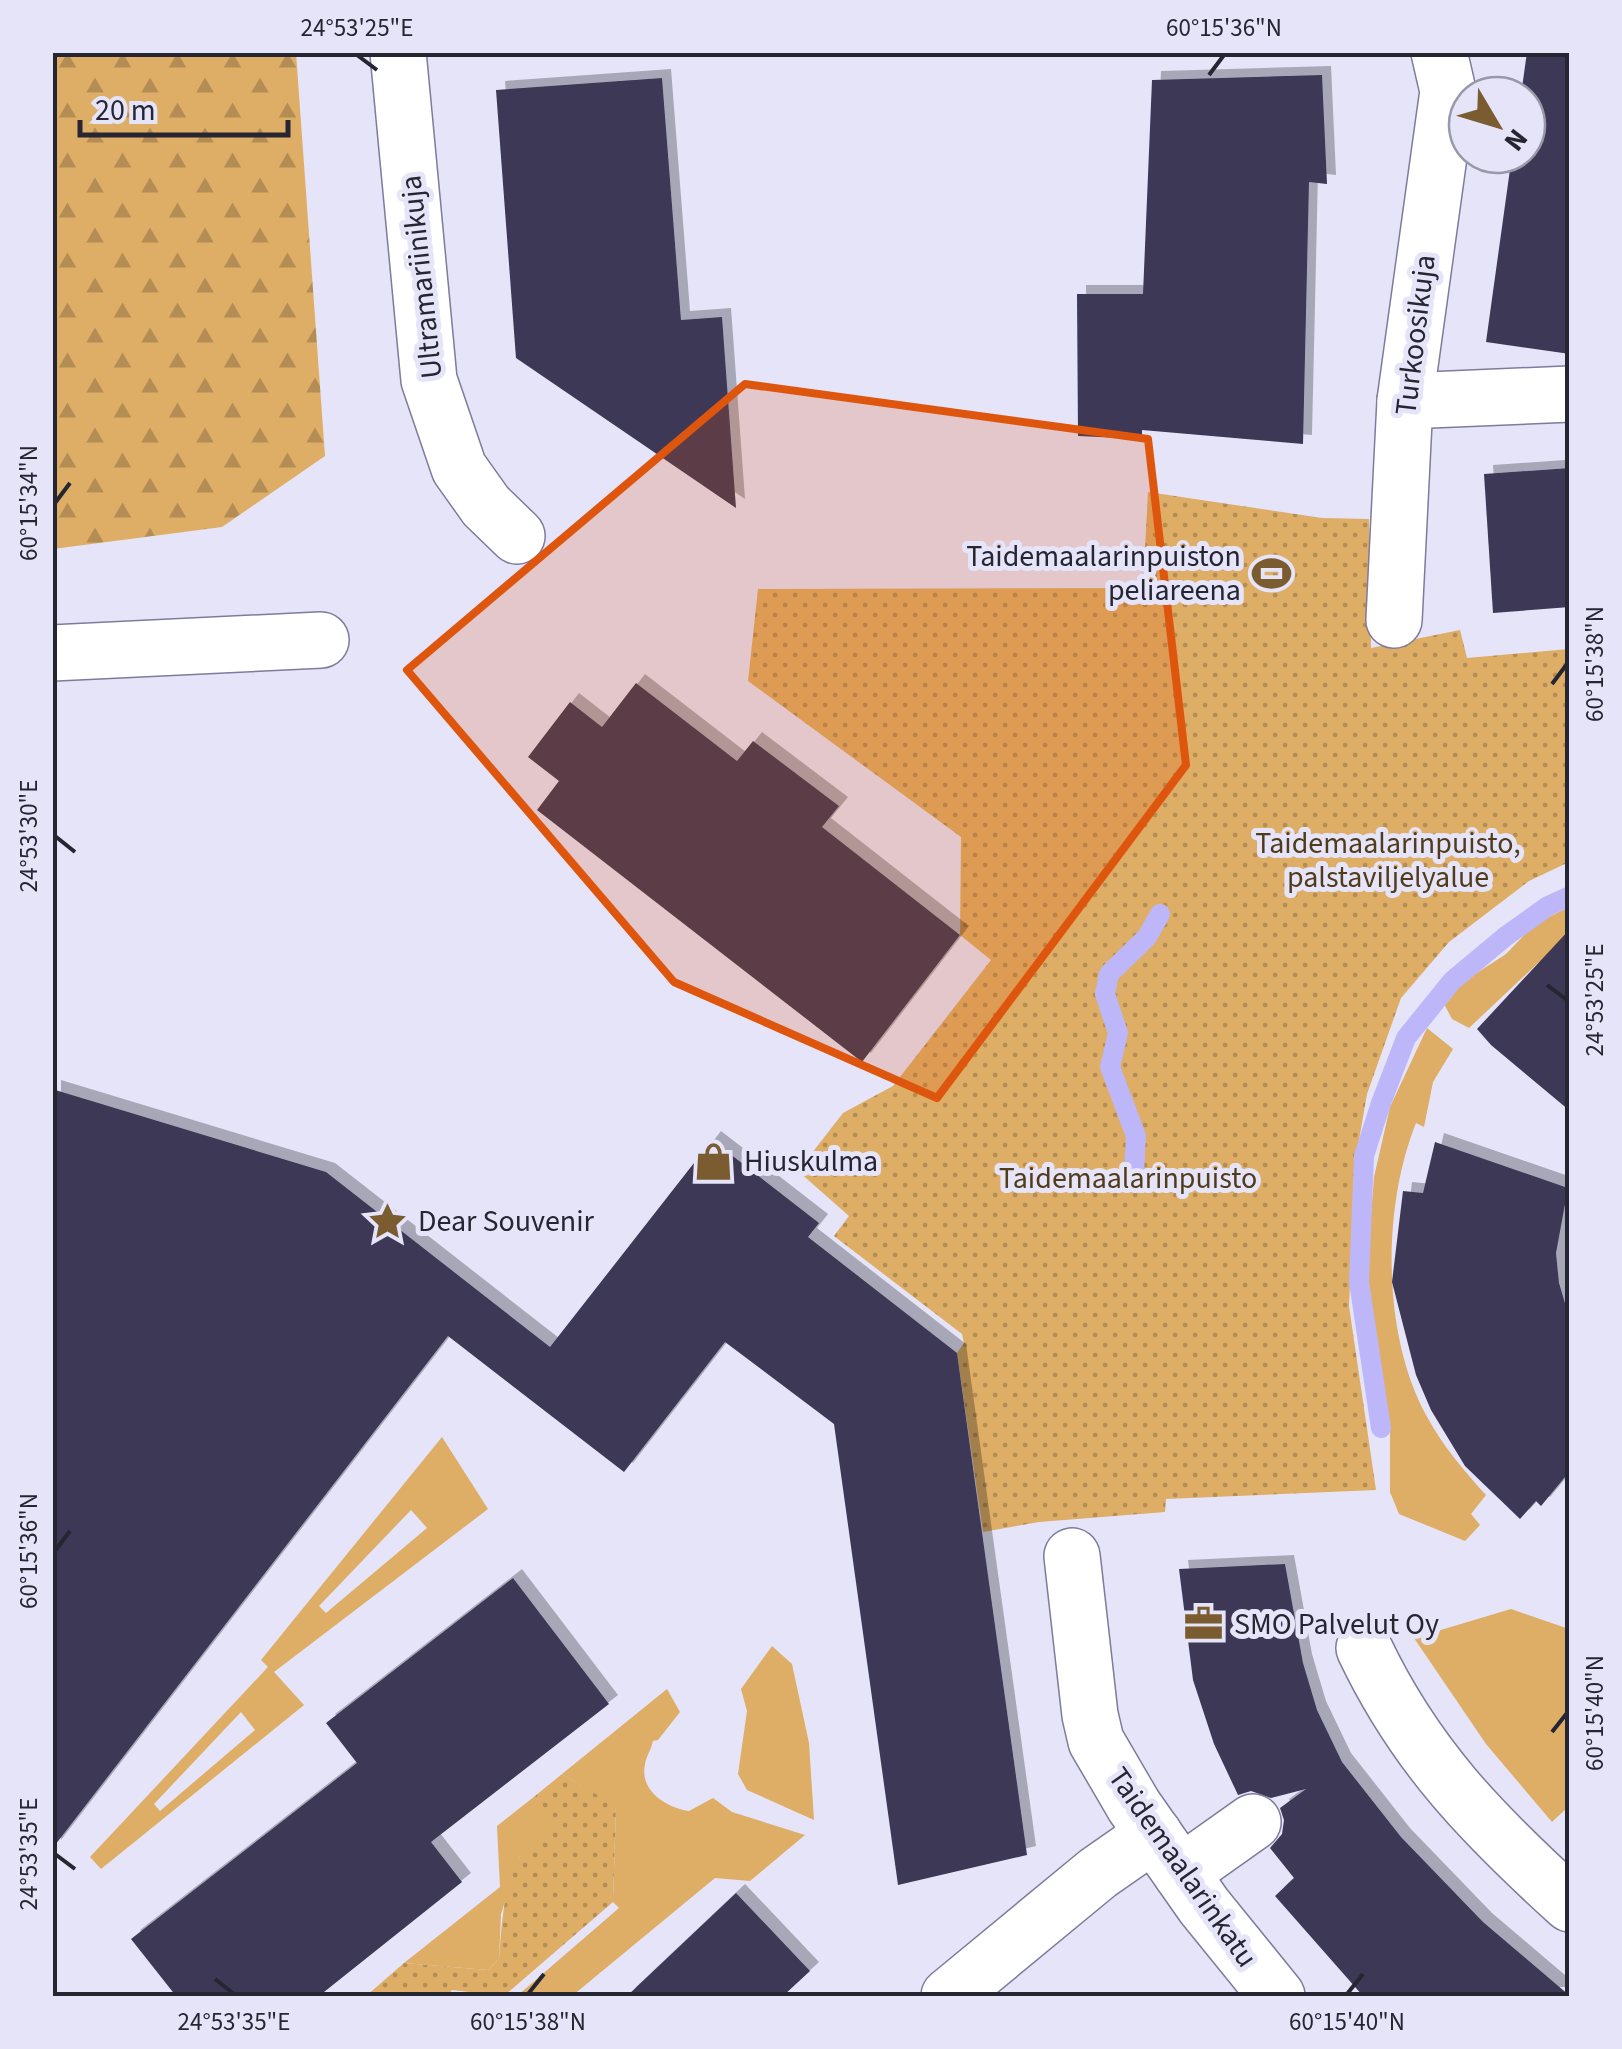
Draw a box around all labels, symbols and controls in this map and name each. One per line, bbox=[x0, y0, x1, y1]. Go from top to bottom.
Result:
text: 24°53'25"E bbox=[301, 10, 413, 46]
text: 60°15'36"N bbox=[1166, 10, 1282, 46]
scale bar bbox=[80, 75, 288, 137]
north arrow bbox=[1447, 75, 1547, 175]
text: 20 m bbox=[95, 89, 156, 132]
text: N bbox=[1494, 120, 1537, 159]
street label: Ultramariinikuja bbox=[389, 173, 454, 381]
street label: Turkoosikuja bbox=[1384, 252, 1447, 418]
text: 60°15'34"N bbox=[11, 445, 47, 561]
place label: Taidemaalarinpuiston peliareena bbox=[966, 535, 1241, 612]
sports icon: Taidemaalarinpuiston peliareena bbox=[1250, 552, 1292, 594]
text: 60°15'38"N bbox=[1577, 606, 1613, 722]
text: 24°53'30"E bbox=[11, 780, 47, 892]
park label: Taidemaalarinpuisto, palstaviljelyalue bbox=[1255, 822, 1521, 899]
text: 24°53'25"E bbox=[1577, 944, 1613, 1056]
shop icon: Hiuskulma bbox=[693, 1140, 735, 1182]
place label: Hiuskulma bbox=[744, 1140, 878, 1183]
park label: Taidemaalarinpuisto bbox=[999, 1157, 1257, 1200]
place icon: Dear Souvenir bbox=[367, 1200, 409, 1242]
place label: Dear Souvenir bbox=[418, 1200, 595, 1243]
text: 60°15'36"N bbox=[11, 1493, 47, 1609]
office icon: SMO Palvelut Oy bbox=[1183, 1603, 1225, 1645]
place label: SMO Palvelut Oy bbox=[1234, 1603, 1439, 1646]
text: 60°15'40"N bbox=[1577, 1655, 1613, 1771]
street label: Taidemaalarinkatu bbox=[1097, 1758, 1268, 1976]
text: 24°53'35"E bbox=[11, 1798, 47, 1910]
text: 24°53'35"E bbox=[178, 2004, 290, 2040]
text: 60°15'38"N bbox=[470, 2004, 586, 2040]
text: 60°15'40"N bbox=[1289, 2004, 1405, 2040]

